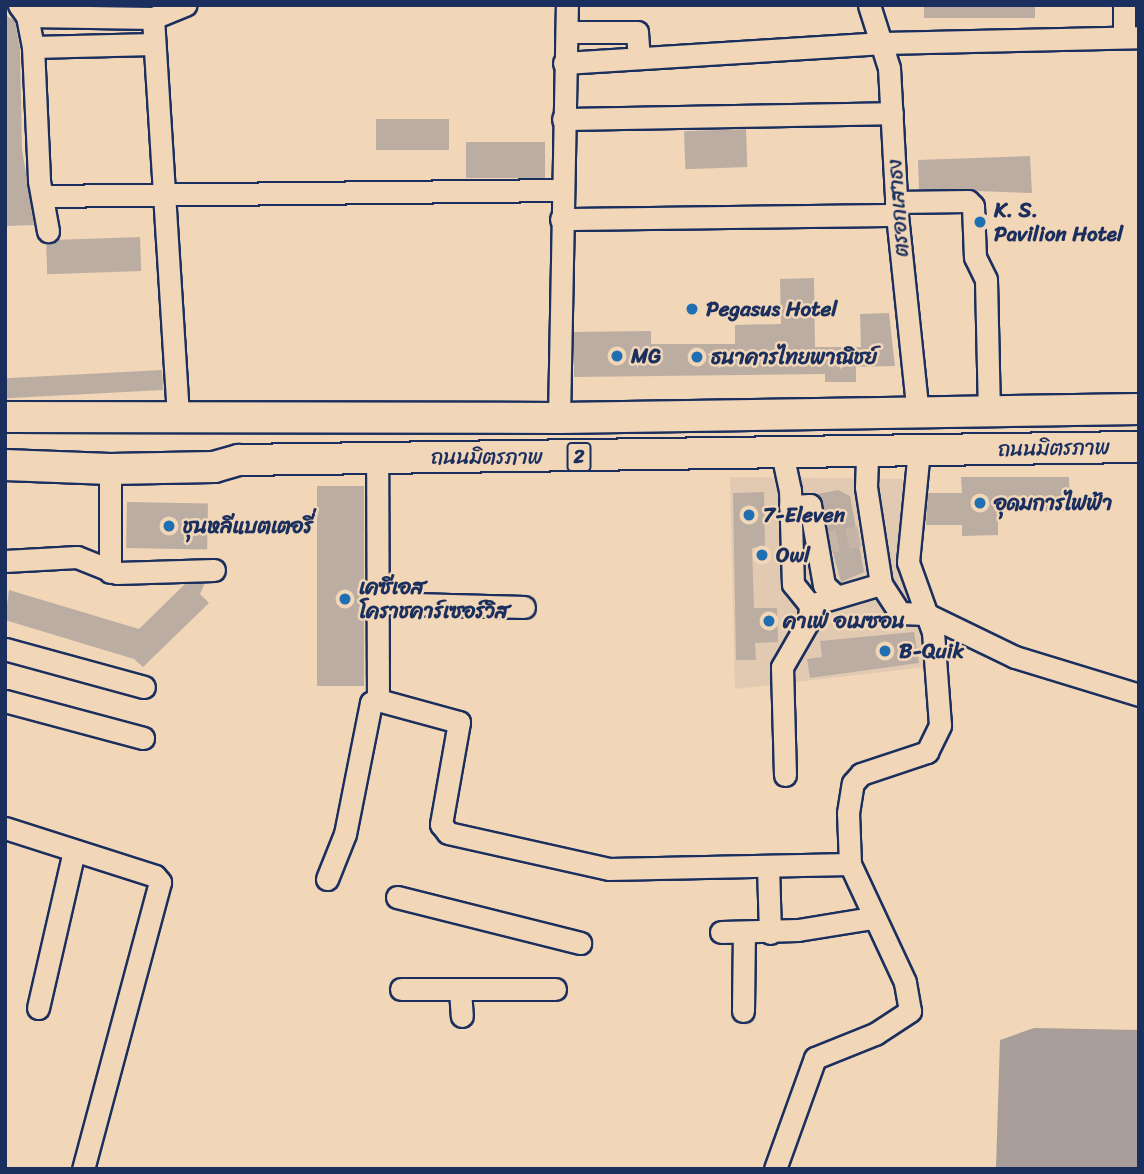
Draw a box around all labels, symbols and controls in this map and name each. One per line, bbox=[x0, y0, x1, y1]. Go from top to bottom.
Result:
street label: ตรอกเสาธง bbox=[882, 158, 914, 258]
place label: K. S. Pavilion Hotel bbox=[994, 197, 1124, 247]
marker: K. S. Pavilion Hotel bbox=[972, 214, 988, 230]
place label: Pegasus Hotel bbox=[706, 296, 837, 322]
marker: Pegasus Hotel bbox=[684, 301, 700, 317]
place label: MG bbox=[631, 343, 661, 369]
place label: ธนาคารไทยพาณิชย์ bbox=[711, 344, 877, 370]
marker: MG bbox=[609, 348, 625, 364]
marker: ธนาคารไทยพาณิชย์ bbox=[689, 349, 705, 365]
street label: ถนนมิตรภาพ bbox=[998, 434, 1110, 462]
road number: 2 bbox=[565, 442, 593, 472]
street label: ถนนมิตรภาพ bbox=[431, 444, 543, 470]
place label: อุดมการไฟฟ้า bbox=[994, 490, 1112, 516]
marker: อุดมการไฟฟ้า bbox=[972, 495, 988, 511]
place label: 7-Eleven bbox=[763, 502, 845, 528]
marker: 7-Eleven bbox=[741, 507, 757, 523]
place label: ชุนหลีแบตเตอรี่ bbox=[183, 513, 313, 539]
marker: ชุนหลีแบตเตอรี่ bbox=[161, 518, 177, 534]
place label: Owl bbox=[776, 542, 810, 568]
marker: Owl bbox=[754, 547, 770, 563]
place label: เคซีเอส โคราชคาร์เซอร์วิส bbox=[359, 574, 508, 624]
marker: เคซีเอส โคราชคาร์เซอร์วิส bbox=[337, 591, 353, 607]
place label: คาเฟ่ อเมซอน bbox=[783, 608, 905, 634]
marker: คาเฟ่ อเมซอน bbox=[761, 613, 777, 629]
place label: B-Quik bbox=[899, 638, 964, 664]
marker: B-Quik bbox=[877, 643, 893, 659]

